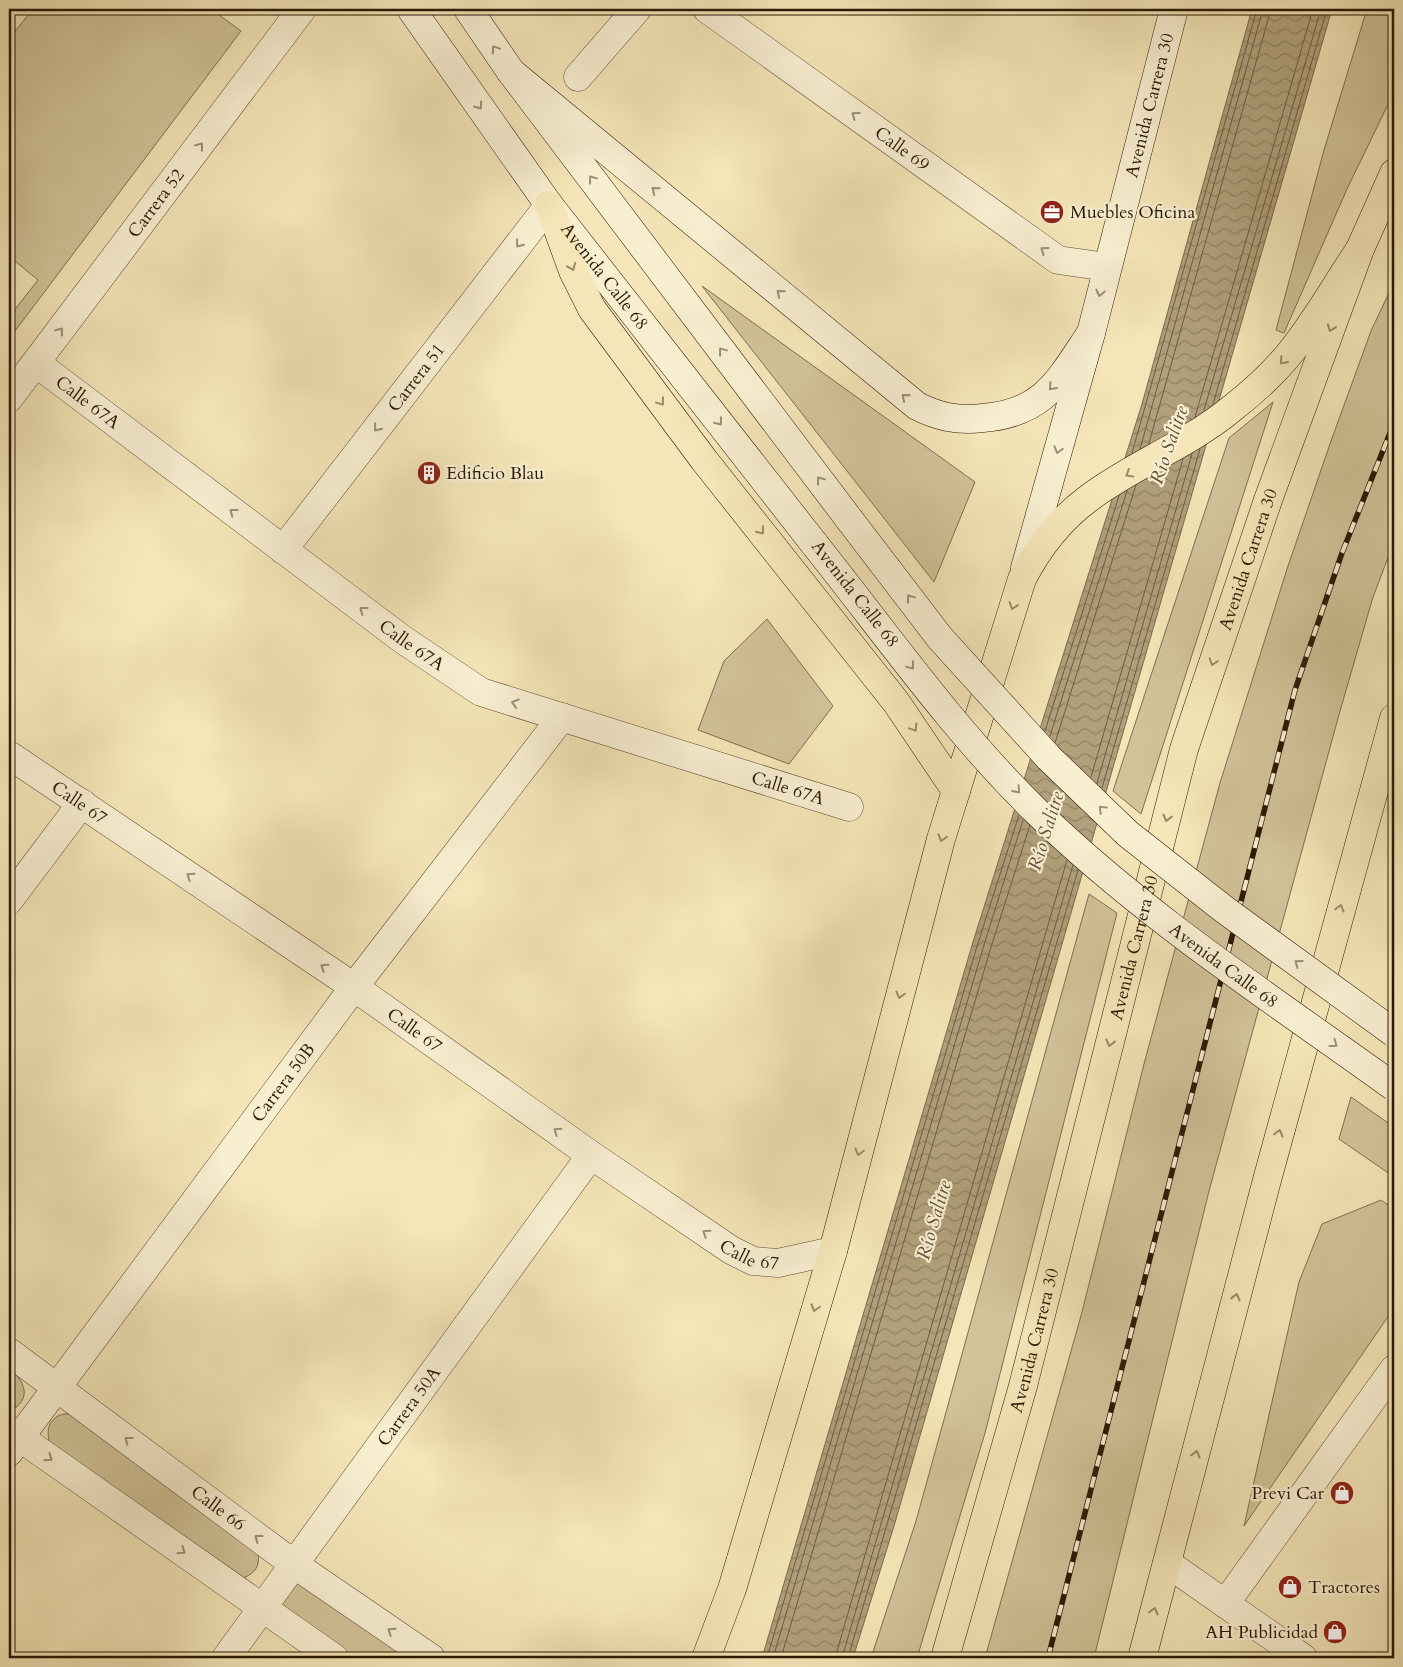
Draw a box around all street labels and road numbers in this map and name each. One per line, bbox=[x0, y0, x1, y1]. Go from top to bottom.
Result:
street label: Avenida Carrera 30 bbox=[1119, 31, 1180, 180]
street label: Calle 69 bbox=[870, 120, 935, 177]
street label: Carrera 52 bbox=[122, 163, 190, 243]
street label: Avenida Calle 68 bbox=[555, 217, 655, 335]
street label: Carrera 51 bbox=[382, 338, 451, 417]
street label: Calle 67A bbox=[50, 370, 126, 435]
street label: Avenida Carrera 30 bbox=[1212, 485, 1284, 634]
street label: Avenida Calle 68 bbox=[805, 535, 905, 653]
street label: Calle 67A bbox=[374, 613, 450, 677]
street label: Calle 67A bbox=[748, 765, 828, 811]
street label: Calle 67 bbox=[47, 775, 112, 830]
street label: Avenida Carrera 30 bbox=[1103, 873, 1164, 1023]
street label: Avenida Calle 68 bbox=[1164, 917, 1284, 1014]
street label: Calle 67 bbox=[382, 1002, 447, 1058]
street label: Carrera 50B bbox=[245, 1038, 321, 1127]
street label: Calle 67 bbox=[714, 1233, 780, 1276]
street label: Avenida Carrera 30 bbox=[1004, 1265, 1065, 1415]
street label: Carrera 50A bbox=[371, 1361, 446, 1451]
street label: Calle 66 bbox=[186, 1479, 251, 1537]

